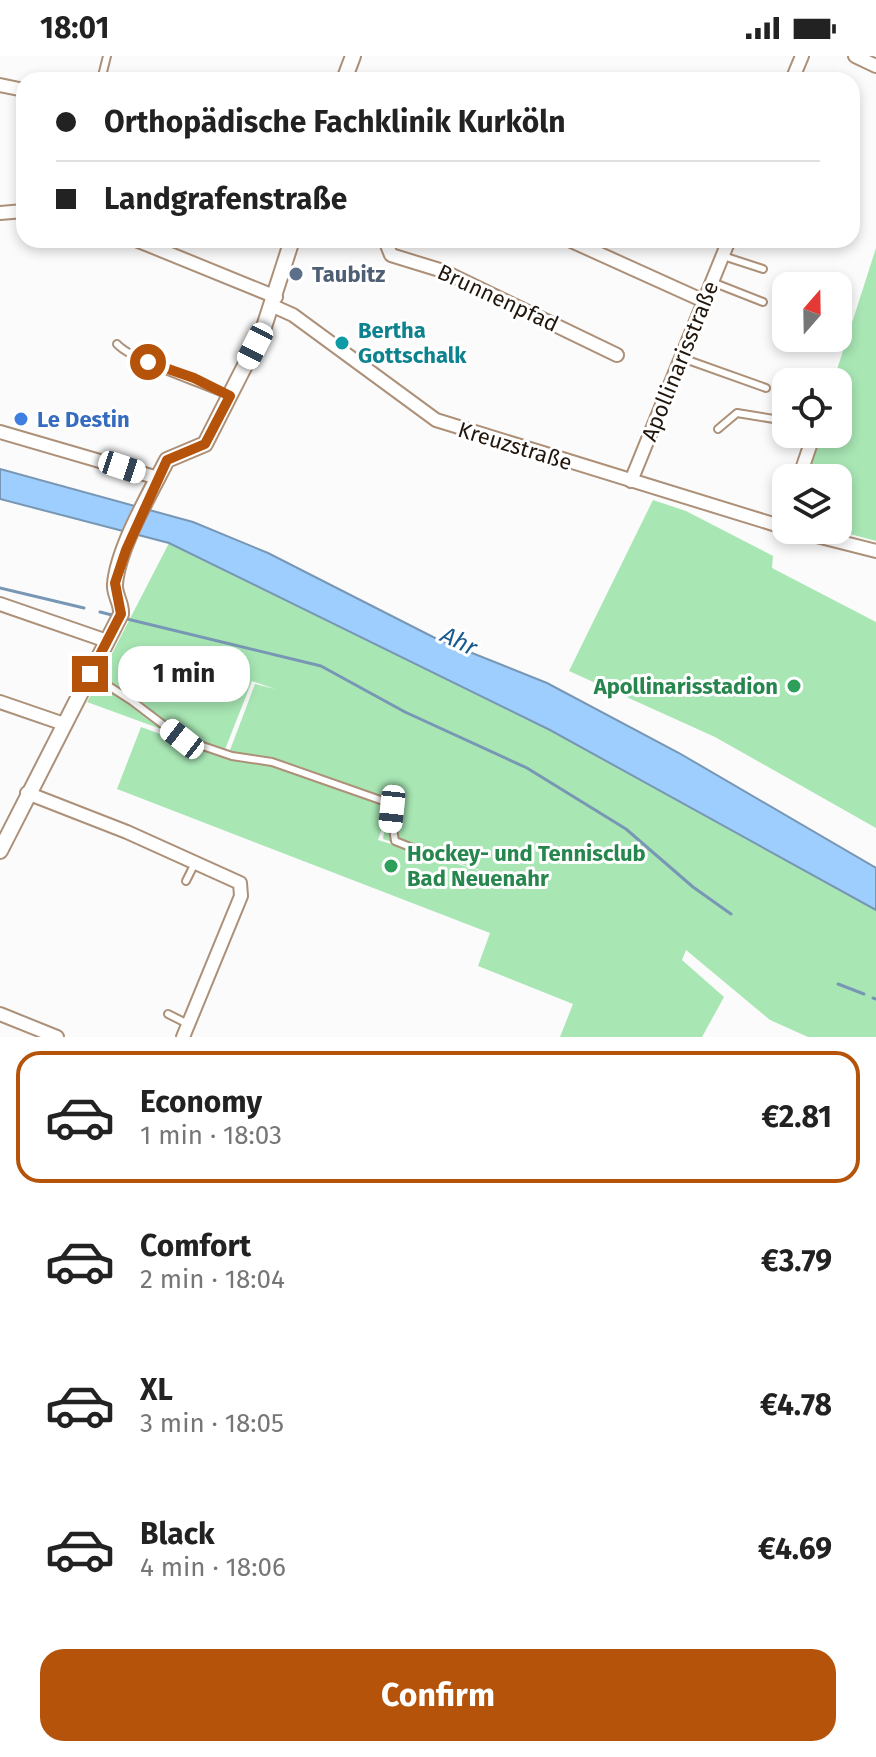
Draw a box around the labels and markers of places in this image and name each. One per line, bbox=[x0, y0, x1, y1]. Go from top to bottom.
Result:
place label: Taubitz bbox=[312, 261, 385, 288]
marker: Taubitz bbox=[287, 265, 305, 283]
place label: Bertha Gottschalk bbox=[358, 317, 467, 369]
marker: Bertha Gottschalk bbox=[333, 334, 351, 352]
place label: Le Destin bbox=[37, 406, 130, 433]
marker: Le Destin bbox=[12, 410, 30, 428]
place label: Apollinarisstadion bbox=[593, 673, 778, 700]
marker: Apollinarisstadion bbox=[785, 677, 803, 695]
place label: Hockey- und Tennisclub Bad Neuenahr bbox=[407, 840, 646, 892]
marker: Hockey- und Tennisclub Bad Neuenahr bbox=[382, 857, 400, 875]

